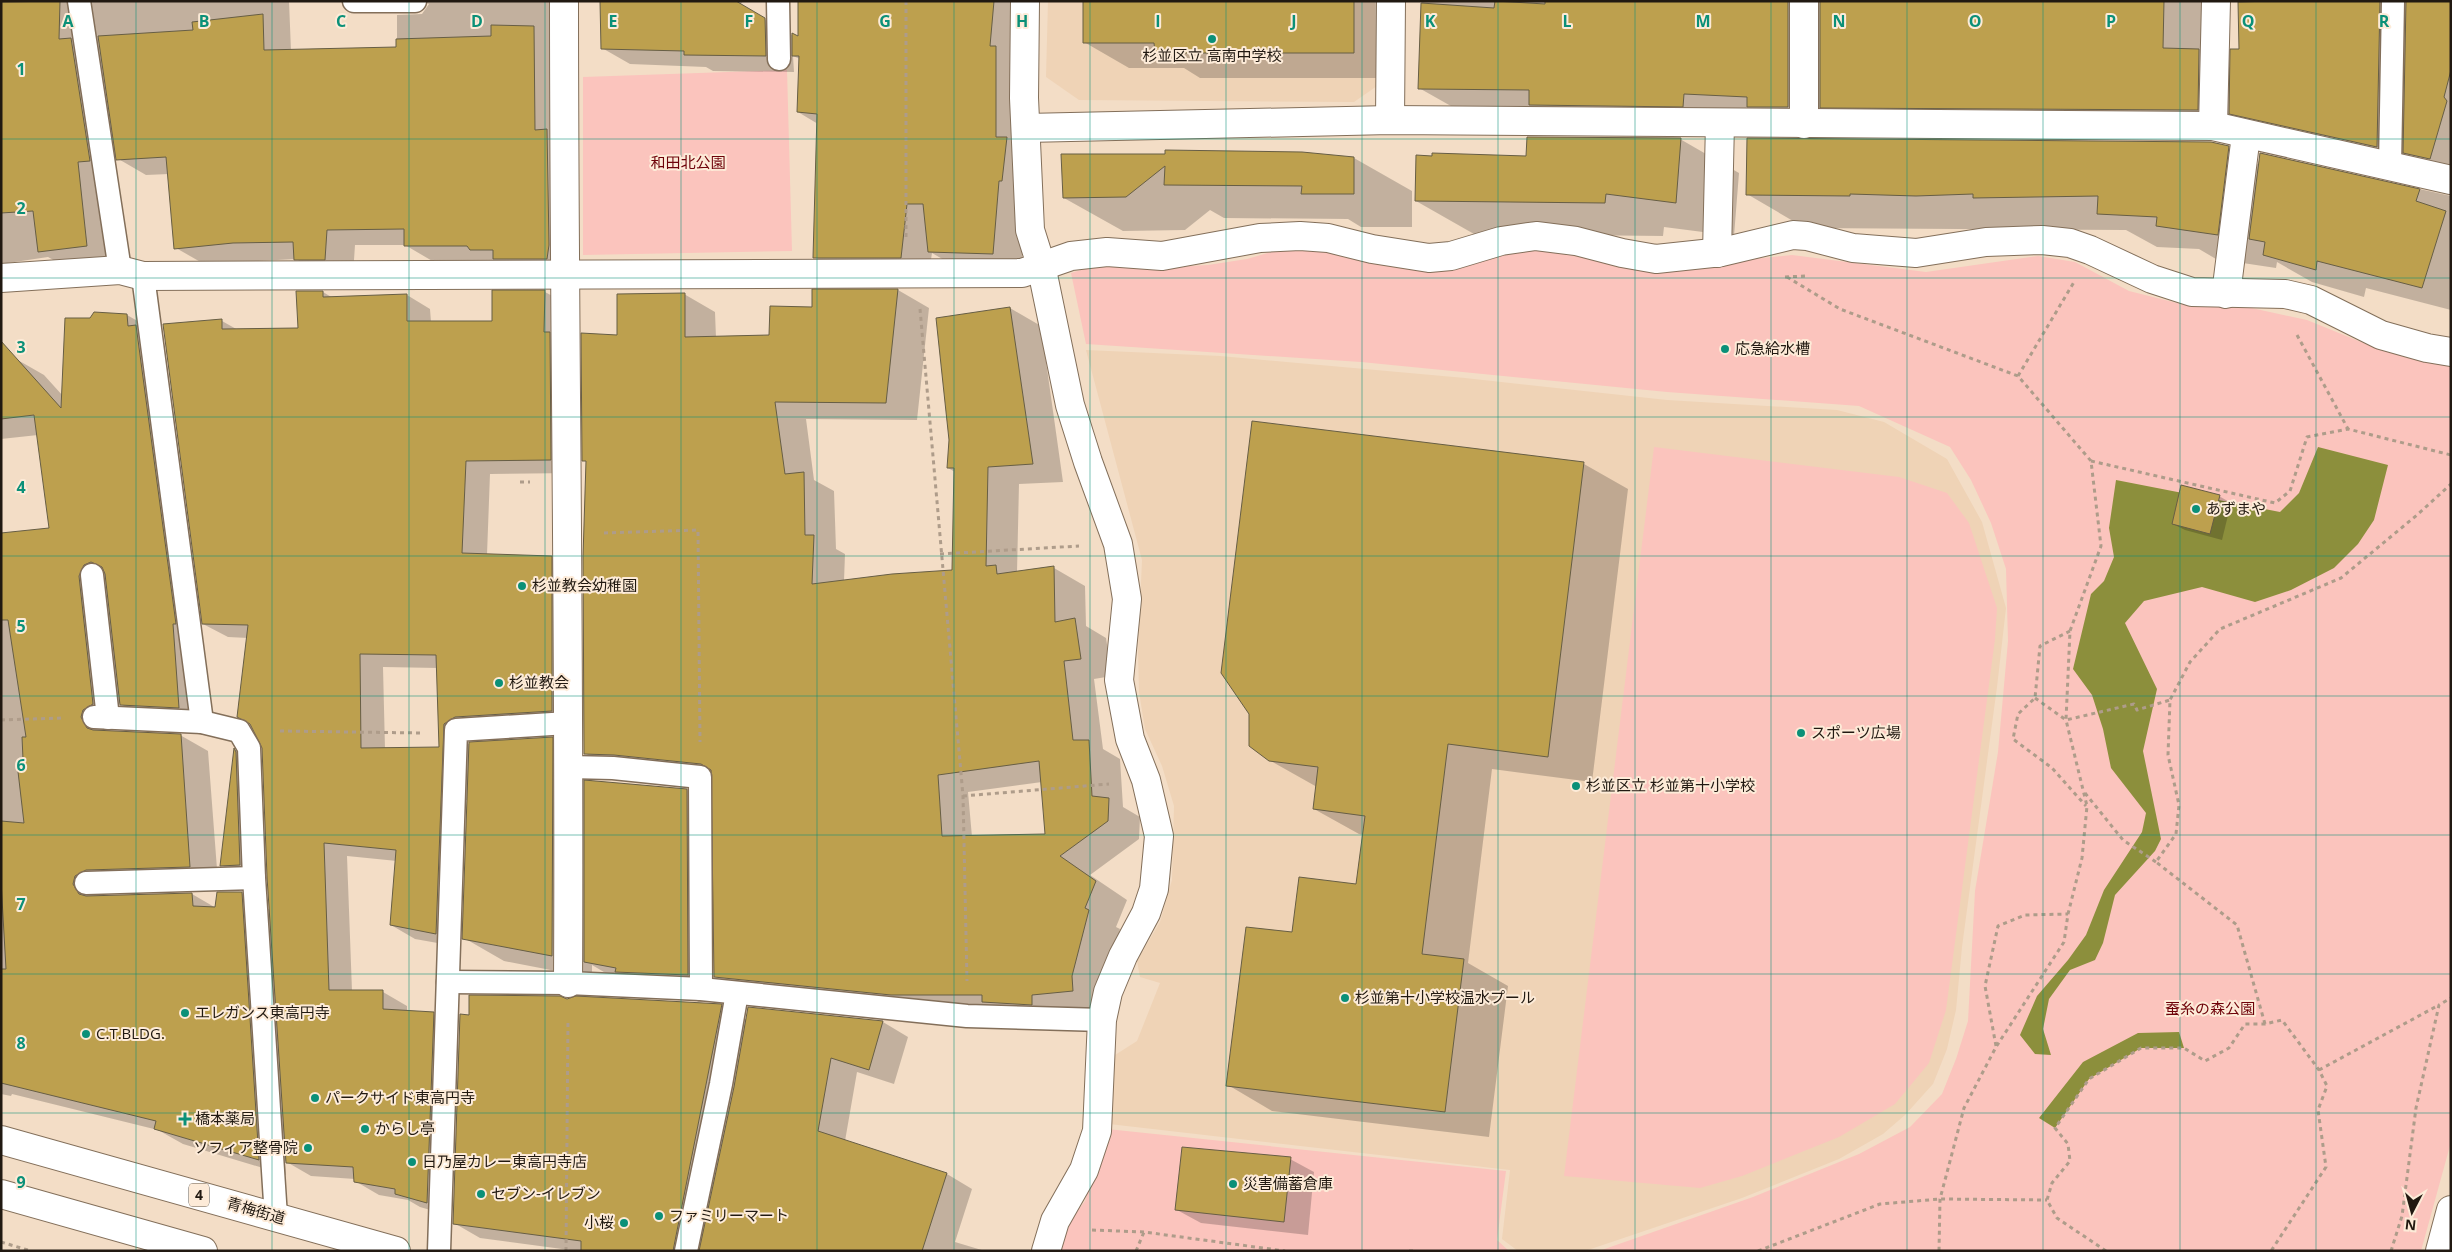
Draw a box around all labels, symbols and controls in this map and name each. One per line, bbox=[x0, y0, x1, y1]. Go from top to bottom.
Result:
text: A bbox=[62, 10, 74, 32]
text: B bbox=[199, 10, 209, 32]
text: C bbox=[336, 10, 346, 32]
text: D bbox=[471, 10, 483, 32]
text: E bbox=[609, 10, 618, 32]
text: F bbox=[745, 10, 753, 32]
text: G bbox=[879, 10, 891, 32]
text: H bbox=[1016, 10, 1028, 32]
text: I bbox=[1155, 10, 1161, 32]
text: J bbox=[1289, 10, 1297, 32]
text: K bbox=[1425, 10, 1436, 32]
text: L bbox=[1562, 10, 1572, 32]
text: M bbox=[1695, 10, 1711, 32]
text: N bbox=[1832, 10, 1846, 32]
text: O bbox=[1969, 10, 1981, 32]
text: P bbox=[2106, 10, 2116, 32]
text: Q bbox=[2242, 10, 2254, 32]
text: R bbox=[2379, 10, 2390, 32]
marker: 杉並区立 高南中学校 bbox=[1206, 33, 1218, 45]
place label: 杉並区立 高南中学校 bbox=[1143, 45, 1281, 65]
text: 1 bbox=[16, 58, 26, 80]
park label: 和田北公園 bbox=[650, 152, 726, 172]
text: 2 bbox=[16, 197, 26, 219]
text: 3 bbox=[16, 336, 26, 358]
place label: 応急給水槽 bbox=[1735, 338, 1810, 358]
marker: 応急給水槽 bbox=[1719, 343, 1731, 355]
text: 4 bbox=[16, 476, 26, 498]
place label: あずまや bbox=[2206, 498, 2266, 518]
marker: あずまや bbox=[2190, 503, 2202, 515]
place label: 杉並教会幼稚園 bbox=[532, 575, 637, 595]
marker: 杉並教会幼稚園 bbox=[516, 580, 528, 592]
text: 5 bbox=[16, 615, 26, 637]
place label: 杉並教会 bbox=[509, 672, 569, 692]
marker: 杉並教会 bbox=[493, 677, 505, 689]
place label: スポーツ広場 bbox=[1811, 722, 1901, 742]
marker: スポーツ広場 bbox=[1795, 727, 1807, 739]
text: 6 bbox=[16, 754, 26, 776]
place label: 杉並区立 杉並第十小学校 bbox=[1586, 775, 1755, 795]
marker: 杉並区立 杉並第十小学校 bbox=[1570, 780, 1582, 792]
text: 7 bbox=[16, 893, 26, 915]
place label: 杉並第十小学校温水プール bbox=[1355, 987, 1535, 1007]
marker: 杉並第十小学校温水プール bbox=[1339, 992, 1351, 1004]
park label: 蚕糸の森公園 bbox=[2165, 998, 2255, 1018]
place label: エレガンス東高円寺 bbox=[195, 1002, 330, 1022]
marker: エレガンス東高円寺 bbox=[179, 1007, 191, 1019]
place label: C.T.BLDG. bbox=[96, 1023, 165, 1043]
marker: C.T.BLDG. bbox=[80, 1028, 92, 1040]
text: 8 bbox=[16, 1032, 26, 1054]
place label: パークサイド東高円寺 bbox=[325, 1087, 475, 1107]
marker: パークサイド東高円寺 bbox=[309, 1092, 321, 1104]
place label: 橋本薬局 bbox=[195, 1108, 255, 1128]
marker: 橋本薬局 bbox=[179, 1113, 191, 1125]
place label: からし亭 bbox=[375, 1118, 435, 1138]
marker: からし亭 bbox=[359, 1123, 371, 1135]
place label: ソフィア整骨院 bbox=[193, 1137, 298, 1157]
marker: ソフィア整骨院 bbox=[302, 1142, 314, 1154]
place label: 日乃屋カレー東高円寺店 bbox=[422, 1151, 587, 1171]
marker: 日乃屋カレー東高円寺店 bbox=[406, 1156, 418, 1168]
text: 9 bbox=[16, 1171, 26, 1193]
place label: 災害備蓄倉庫 bbox=[1243, 1173, 1333, 1193]
marker: 災害備蓄倉庫 bbox=[1227, 1178, 1239, 1190]
place label: セブン-イレブン bbox=[491, 1183, 601, 1203]
road number: 4 bbox=[189, 1184, 209, 1206]
north arrow bbox=[2387, 1187, 2437, 1237]
marker: セブン-イレブン bbox=[475, 1188, 487, 1200]
street label: 青梅街道 bbox=[225, 1192, 288, 1228]
place label: ファミリーマート bbox=[669, 1205, 789, 1225]
marker: ファミリーマート bbox=[653, 1210, 665, 1222]
place label: 小桜 bbox=[584, 1212, 614, 1232]
text: N bbox=[2404, 1215, 2417, 1235]
marker: 小桜 bbox=[618, 1217, 630, 1229]

